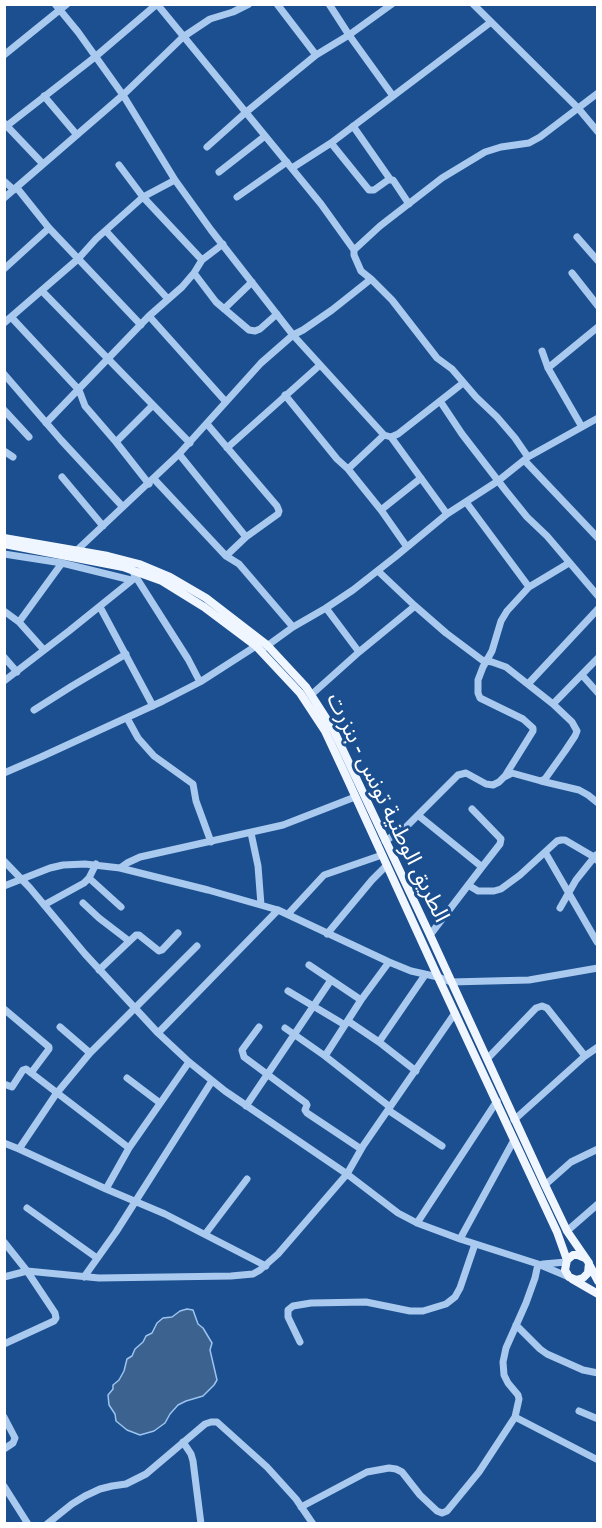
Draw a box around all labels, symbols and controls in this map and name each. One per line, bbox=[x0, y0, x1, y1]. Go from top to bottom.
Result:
street label: الطريق الوطنية تونس - بنزرت bbox=[320, 689, 454, 927]

